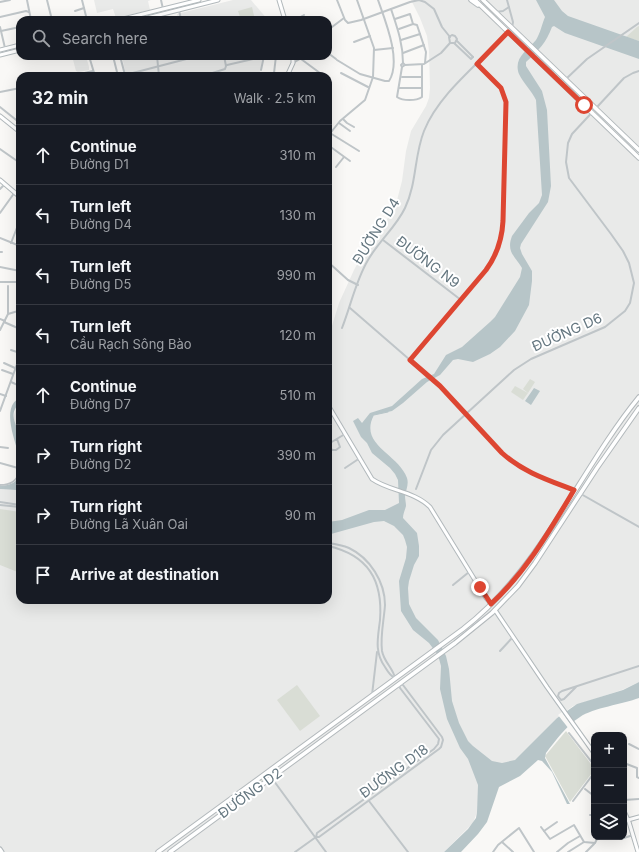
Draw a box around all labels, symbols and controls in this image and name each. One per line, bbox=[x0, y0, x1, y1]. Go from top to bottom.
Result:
search box bbox=[16, 16, 332, 60]
icon: search bbox=[30, 27, 52, 49]
text: Search here bbox=[62, 29, 148, 48]
text: 32 min bbox=[32, 88, 88, 108]
text: Walk · 2.5 km bbox=[234, 90, 316, 106]
route start bbox=[575, 96, 593, 114]
text: Continue bbox=[70, 137, 137, 156]
icon: ahead bbox=[32, 144, 54, 166]
text: 310 m bbox=[279, 147, 316, 163]
text: Đường D1 bbox=[70, 156, 129, 172]
street label: ĐƯỜNG D4 bbox=[348, 194, 403, 267]
text: Turn left bbox=[70, 197, 131, 216]
icon: left bbox=[32, 204, 54, 226]
text: 130 m bbox=[279, 207, 316, 223]
text: Đường D4 bbox=[70, 216, 132, 232]
street label: ĐƯỜNG N9 bbox=[393, 232, 463, 291]
text: Turn left bbox=[70, 257, 131, 276]
icon: left bbox=[32, 264, 54, 286]
text: 990 m bbox=[277, 267, 316, 283]
text: Đường D5 bbox=[70, 276, 131, 292]
street label: ĐƯỜNG D6 bbox=[529, 309, 604, 355]
text: Turn left bbox=[70, 317, 131, 336]
icon: left bbox=[32, 324, 54, 346]
text: 120 m bbox=[280, 327, 316, 343]
text: Cầu Rạch Sông Bào bbox=[70, 336, 192, 352]
text: Continue bbox=[70, 377, 137, 396]
icon: ahead bbox=[32, 384, 54, 406]
text: 510 m bbox=[280, 387, 316, 403]
text: Đường D7 bbox=[70, 396, 131, 412]
text: Turn right bbox=[70, 437, 142, 456]
icon: right bbox=[32, 444, 54, 466]
text: 390 m bbox=[277, 447, 316, 463]
text: Đường D2 bbox=[70, 456, 131, 472]
text: Turn right bbox=[70, 497, 142, 516]
icon: right bbox=[32, 504, 54, 526]
text: 90 m bbox=[285, 507, 316, 523]
text: Đường Lã Xuân Oai bbox=[70, 516, 188, 532]
icon: arrive bbox=[32, 564, 54, 586]
text: Arrive at destination bbox=[70, 565, 219, 584]
route end bbox=[471, 578, 489, 596]
map controls bbox=[591, 732, 627, 840]
button: + bbox=[591, 732, 627, 768]
street label: ĐƯỜNG D18 bbox=[356, 740, 431, 801]
street label: ĐƯỜNG D2 bbox=[214, 764, 285, 821]
button: − bbox=[591, 768, 627, 804]
button: layers bbox=[591, 804, 627, 840]

